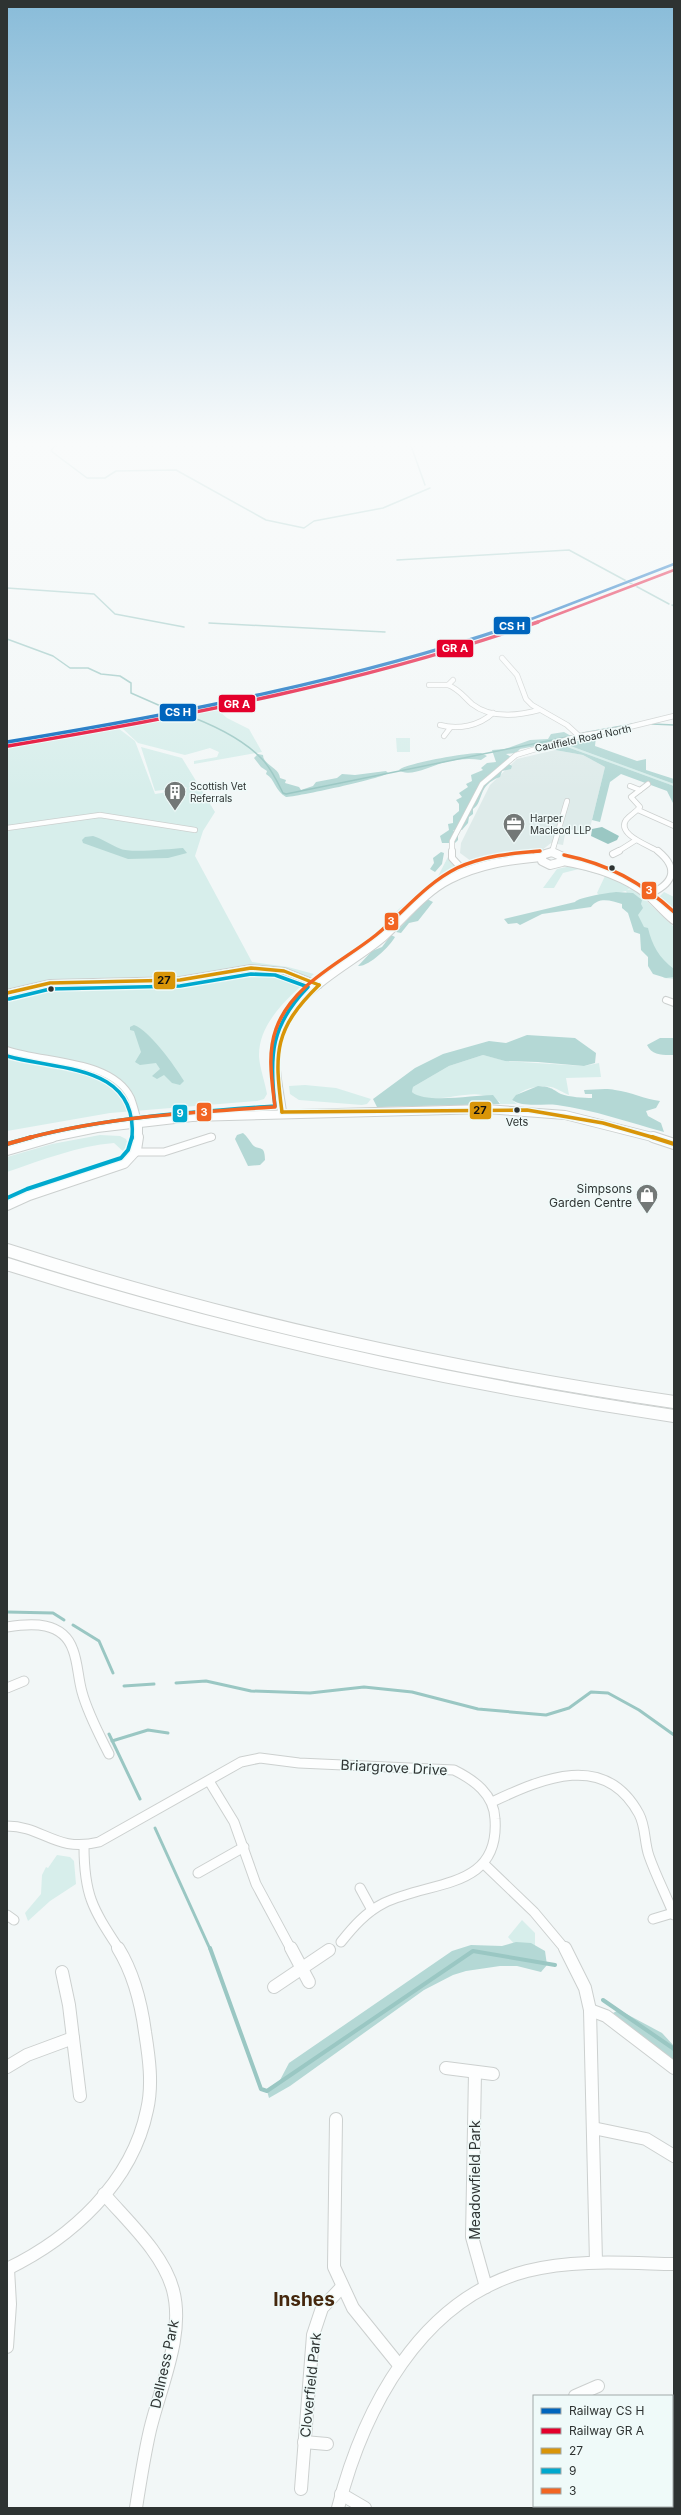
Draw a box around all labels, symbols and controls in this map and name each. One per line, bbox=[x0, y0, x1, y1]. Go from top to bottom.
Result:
line badge: CS H bbox=[493, 616, 531, 635]
text: CS H bbox=[499, 619, 525, 633]
line badge: GR A bbox=[436, 639, 474, 658]
text: GR A bbox=[442, 641, 468, 655]
line badge: GR A bbox=[218, 694, 256, 713]
text: GR A bbox=[224, 697, 250, 711]
line badge: CS H bbox=[159, 703, 197, 722]
text: CS H bbox=[165, 705, 191, 719]
street label: Caulfield Road North bbox=[534, 722, 632, 754]
building icon: Scottish Vet Referrals bbox=[162, 779, 188, 812]
place label: Scottish Vet Referrals bbox=[190, 780, 247, 804]
office icon: Harper Macleod LLP bbox=[501, 811, 527, 844]
place label: Harper Macleod LLP bbox=[530, 812, 591, 836]
unlabelled marker bbox=[607, 863, 617, 873]
line badge: 3 bbox=[641, 881, 657, 900]
text: 3 bbox=[645, 883, 653, 897]
line badge: 3 bbox=[384, 912, 399, 931]
text: 3 bbox=[387, 914, 395, 928]
line badge: 27 bbox=[153, 971, 176, 990]
text: 27 bbox=[157, 973, 171, 987]
unlabelled marker bbox=[46, 984, 56, 994]
line badge: 27 bbox=[469, 1101, 492, 1120]
line badge: 3 bbox=[196, 1102, 212, 1122]
text: 27 bbox=[473, 1103, 487, 1117]
line badge: 9 bbox=[172, 1104, 188, 1123]
text: 3 bbox=[200, 1105, 208, 1119]
marker: Vets bbox=[512, 1105, 522, 1115]
text: 9 bbox=[176, 1106, 184, 1120]
place label: Vets bbox=[506, 1115, 529, 1129]
place label: Simpsons Garden Centre bbox=[549, 1181, 632, 1210]
shop icon: Simpsons Garden Centre bbox=[634, 1182, 660, 1215]
street label: Briargrove Drive bbox=[340, 1756, 448, 1778]
street label: Meadowfield Park bbox=[466, 2120, 483, 2240]
district label: Inshes bbox=[273, 2288, 335, 2311]
street label: Dellness Park bbox=[146, 2318, 182, 2410]
street label: Cloverfield Park bbox=[296, 2331, 324, 2438]
legend bbox=[533, 2395, 673, 2507]
text: Railway CS H bbox=[569, 2403, 644, 2418]
text: Railway GR A bbox=[569, 2423, 644, 2438]
text: 27 bbox=[569, 2443, 583, 2458]
text: 9 bbox=[569, 2463, 576, 2478]
text: 3 bbox=[569, 2483, 576, 2498]

